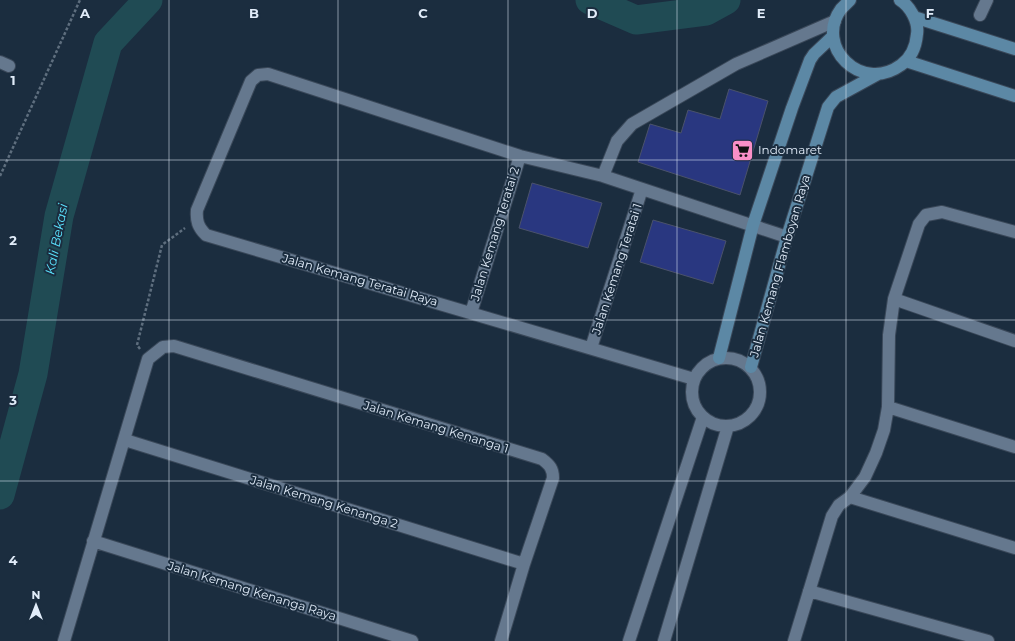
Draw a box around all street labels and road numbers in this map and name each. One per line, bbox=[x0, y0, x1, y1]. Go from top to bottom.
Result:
street label: Jalan Kemang Teratai 2 bbox=[467, 165, 522, 304]
street label: Jalan Kemang Flamboyan Raya bbox=[746, 173, 813, 360]
street label: Jalan Kemang Teratai 1 bbox=[588, 201, 645, 337]
street label: Jalan Kemang Teratai Raya bbox=[280, 250, 440, 309]
street label: Jalan Kemang Kenanga 1 bbox=[361, 397, 511, 456]
street label: Jalan Kemang Kenanga 2 bbox=[248, 472, 400, 531]
street label: Jalan Kemang Kenanga Raya bbox=[165, 557, 338, 623]

